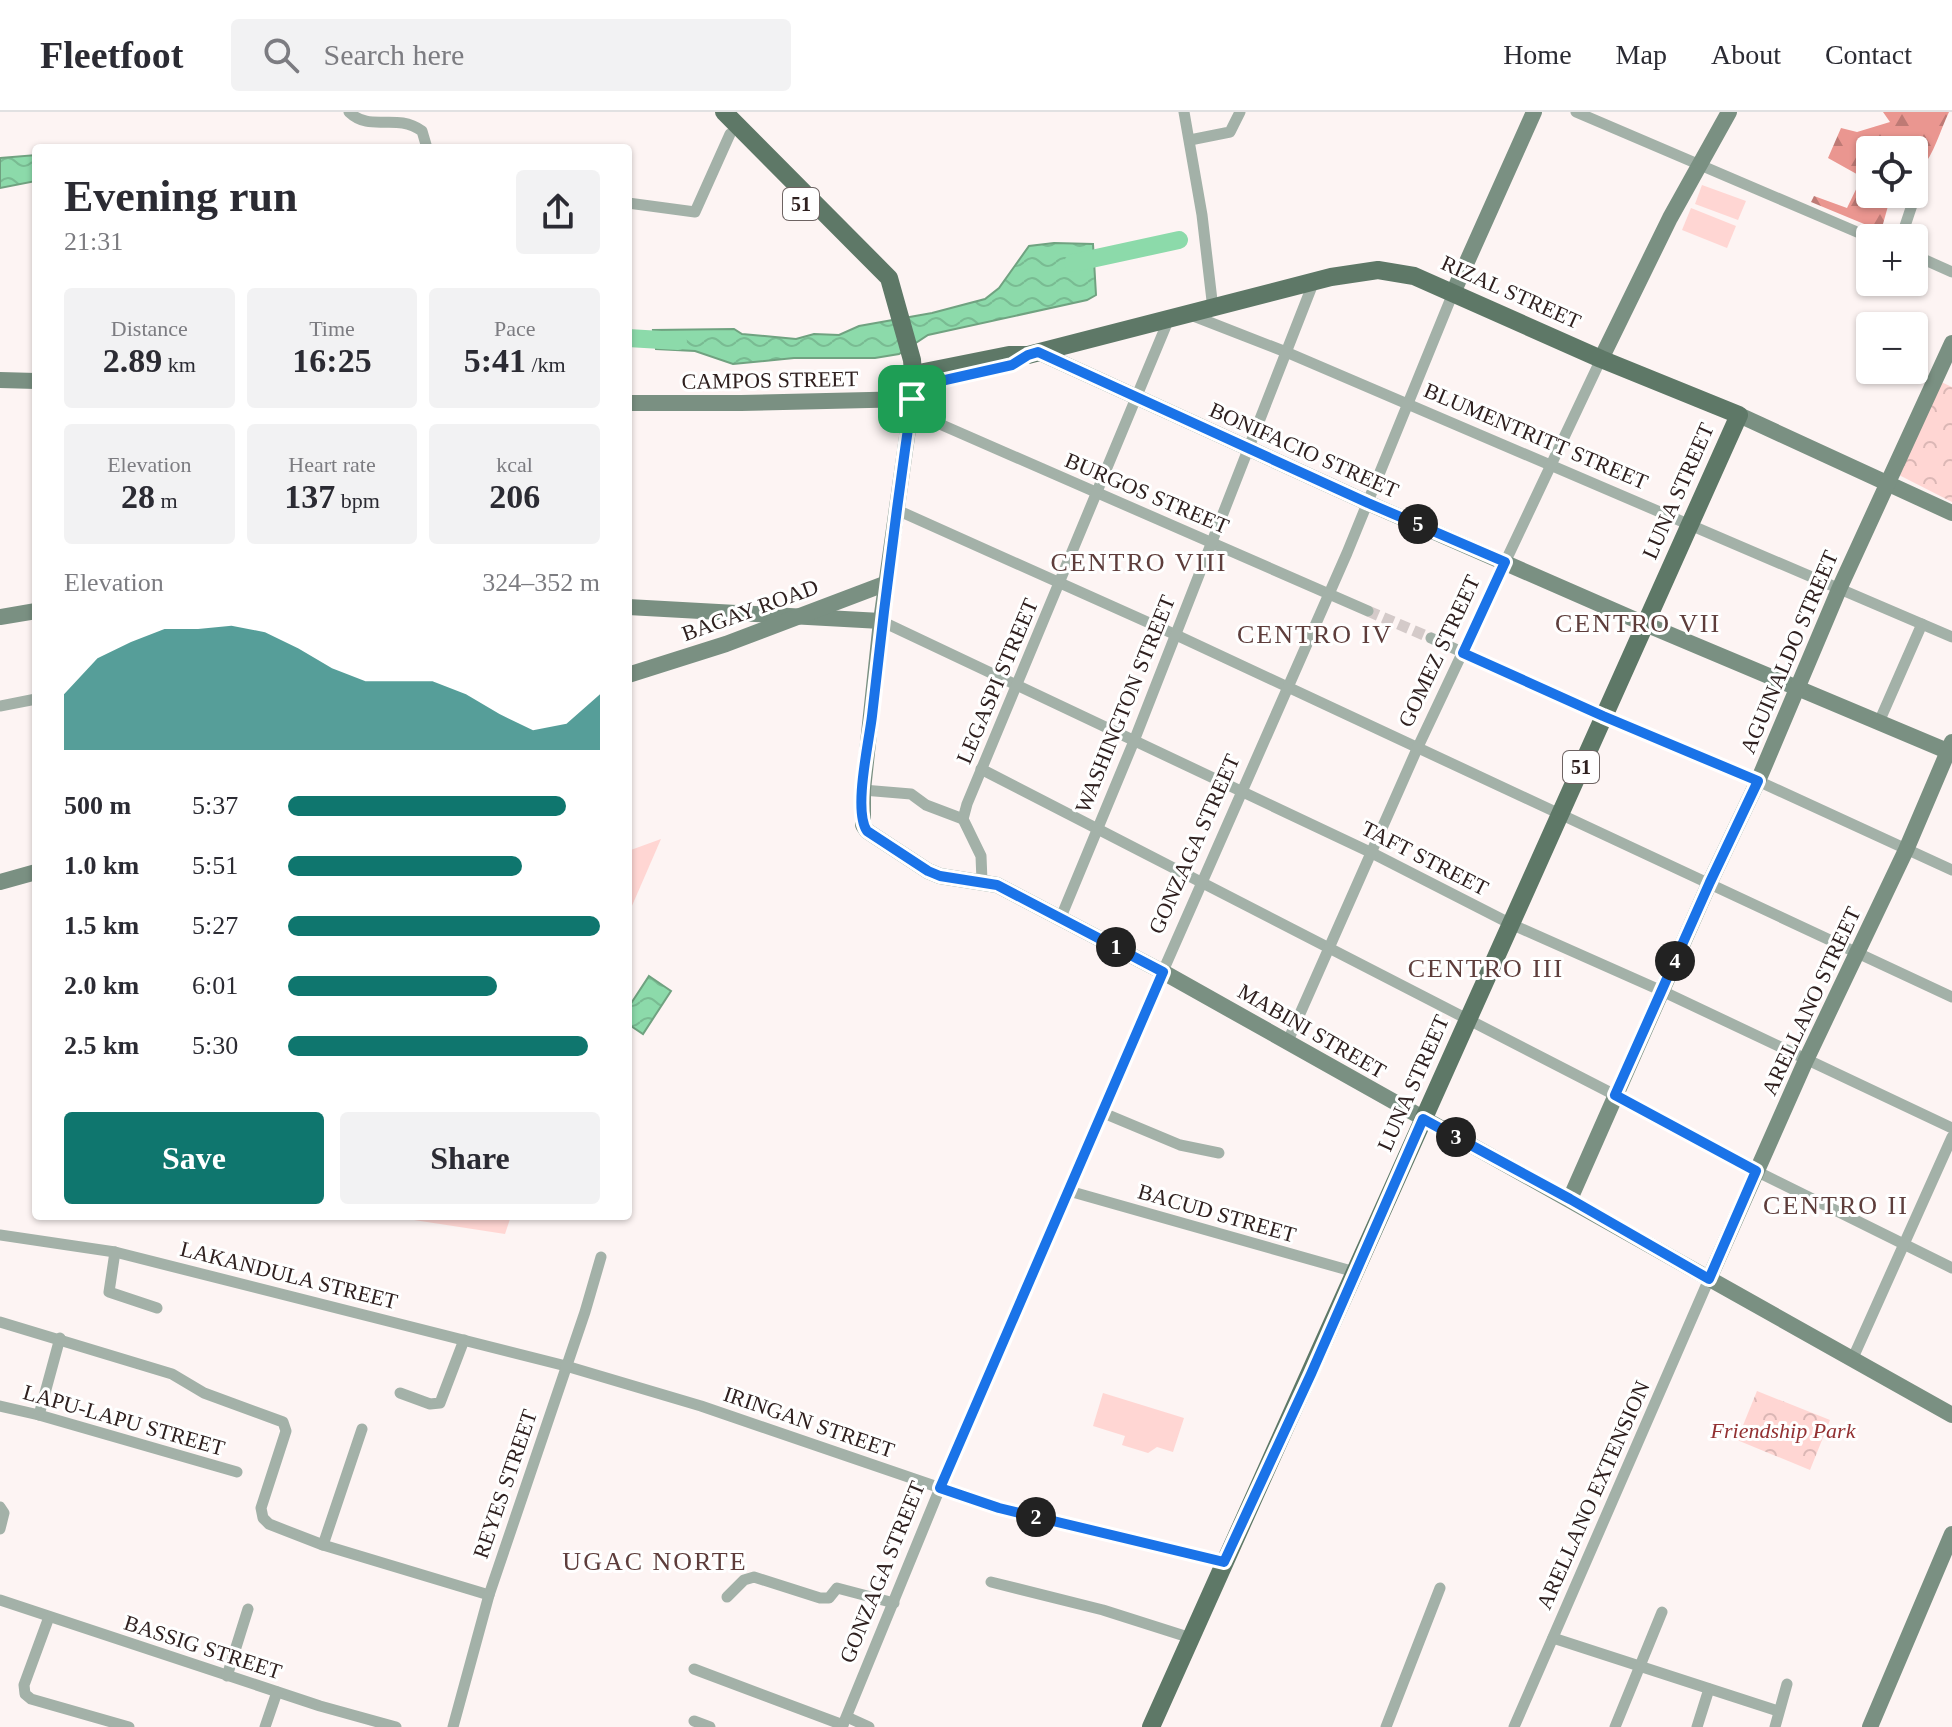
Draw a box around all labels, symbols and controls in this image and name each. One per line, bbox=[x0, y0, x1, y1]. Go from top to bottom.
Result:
search box bbox=[231, 19, 791, 91]
icon: search bbox=[259, 33, 303, 77]
text: Fleetfoot bbox=[40, 34, 183, 76]
text: Search here bbox=[323, 38, 464, 71]
text: Home bbox=[1503, 39, 1572, 70]
text: Map bbox=[1616, 39, 1667, 70]
text: About bbox=[1711, 39, 1781, 70]
text: Contact bbox=[1825, 39, 1912, 70]
map controls bbox=[1856, 136, 1928, 384]
button: locate bbox=[1856, 136, 1928, 208]
button: share bbox=[516, 170, 600, 254]
text: Evening run bbox=[64, 172, 298, 221]
road number: 51 bbox=[783, 188, 819, 220]
button: + bbox=[1856, 224, 1928, 296]
text: 21:31 bbox=[64, 227, 123, 256]
street label: RIZAL STREET bbox=[1437, 250, 1585, 334]
button: − bbox=[1856, 312, 1928, 384]
text: Distance bbox=[111, 316, 188, 341]
text: Time bbox=[309, 316, 355, 341]
text: Pace bbox=[494, 316, 535, 341]
text: 2.89 bbox=[103, 342, 162, 379]
text: 16:25 bbox=[292, 342, 372, 379]
text: 5:41 bbox=[464, 342, 526, 379]
text: km bbox=[162, 352, 196, 377]
text: /km bbox=[526, 352, 566, 377]
pin bbox=[878, 365, 946, 433]
street label: CAMPOS STREET bbox=[681, 366, 859, 394]
icon: arrive bbox=[890, 377, 934, 421]
street label: BLUMENTRITT STREET bbox=[1420, 377, 1652, 495]
street label: BONIFACIO STREET bbox=[1206, 397, 1403, 503]
street label: LUNA STREET bbox=[1637, 419, 1719, 563]
street label: BURGOS STREET bbox=[1061, 447, 1233, 539]
text: Elevation bbox=[107, 452, 191, 477]
text: Heart rate bbox=[288, 452, 376, 477]
text: kcal bbox=[496, 452, 533, 477]
text: 28 bbox=[121, 478, 155, 515]
text: 137 bbox=[284, 478, 335, 515]
text: 206 bbox=[489, 478, 540, 515]
text: m bbox=[155, 488, 178, 513]
text: bpm bbox=[335, 488, 380, 513]
pin: 5 bbox=[1398, 504, 1438, 544]
text: 5 bbox=[1413, 511, 1424, 536]
street label: AGUINALDO STREET bbox=[1735, 546, 1843, 757]
district label: CENTRO VIII bbox=[1051, 548, 1227, 577]
text: Elevation bbox=[64, 568, 164, 597]
text: 324–352 m bbox=[482, 568, 600, 597]
street label: GOMEZ STREET bbox=[1393, 571, 1485, 731]
street label: BAGAY ROAD bbox=[678, 574, 822, 646]
street label: WASHINGTON STREET bbox=[1070, 591, 1180, 816]
street label: LEGASPI STREET bbox=[951, 594, 1043, 767]
district label: CENTRO VII bbox=[1555, 609, 1721, 638]
district label: CENTRO IV bbox=[1237, 620, 1393, 649]
street label: GONZAGA STREET bbox=[1143, 750, 1245, 938]
road number: 51 bbox=[1563, 751, 1599, 783]
text: 500 m bbox=[64, 791, 131, 820]
text: 5:37 bbox=[192, 791, 238, 820]
street label: TAFT STREET bbox=[1357, 815, 1493, 901]
text: 1.0 km bbox=[64, 851, 139, 880]
text: 5:51 bbox=[192, 851, 238, 880]
street label: ARELLANO STREET bbox=[1756, 902, 1866, 1099]
text: 1.5 km bbox=[64, 911, 139, 940]
text: 5:27 bbox=[192, 911, 238, 940]
pin: 1 bbox=[1096, 927, 1136, 967]
text: 1 bbox=[1111, 934, 1122, 959]
pin: 4 bbox=[1655, 941, 1695, 981]
text: 4 bbox=[1670, 948, 1681, 973]
district label: CENTRO III bbox=[1408, 954, 1564, 983]
text: 2.0 km bbox=[64, 971, 139, 1000]
text: 6:01 bbox=[192, 971, 238, 1000]
street label: MABINI STREET bbox=[1234, 978, 1391, 1084]
street label: LUNA STREET bbox=[1372, 1011, 1454, 1155]
text: 2.5 km bbox=[64, 1031, 139, 1060]
text: 5:30 bbox=[192, 1031, 238, 1060]
button: Save bbox=[64, 1112, 324, 1204]
button: Share bbox=[340, 1112, 600, 1204]
pin: 3 bbox=[1436, 1117, 1476, 1157]
text: 3 bbox=[1451, 1124, 1462, 1149]
street label: BACUD STREET bbox=[1135, 1178, 1299, 1248]
district label: CENTRO II bbox=[1763, 1191, 1909, 1220]
street label: LAKANDULA STREET bbox=[178, 1236, 401, 1314]
street label: ARELLANO EXTENSION bbox=[1531, 1377, 1655, 1613]
street label: LAPU-LAPU STREET bbox=[20, 1379, 228, 1461]
street label: IRINGAN STREET bbox=[720, 1381, 898, 1463]
street label: REYES STREET bbox=[468, 1406, 542, 1562]
park label: Friendship Park bbox=[1710, 1418, 1857, 1443]
street label: GONZAGA STREET bbox=[834, 1477, 930, 1666]
pin: 2 bbox=[1016, 1497, 1056, 1537]
text: 2 bbox=[1031, 1504, 1042, 1529]
district label: UGAC NORTE bbox=[562, 1547, 748, 1576]
street label: BASSIG STREET bbox=[121, 1610, 286, 1684]

